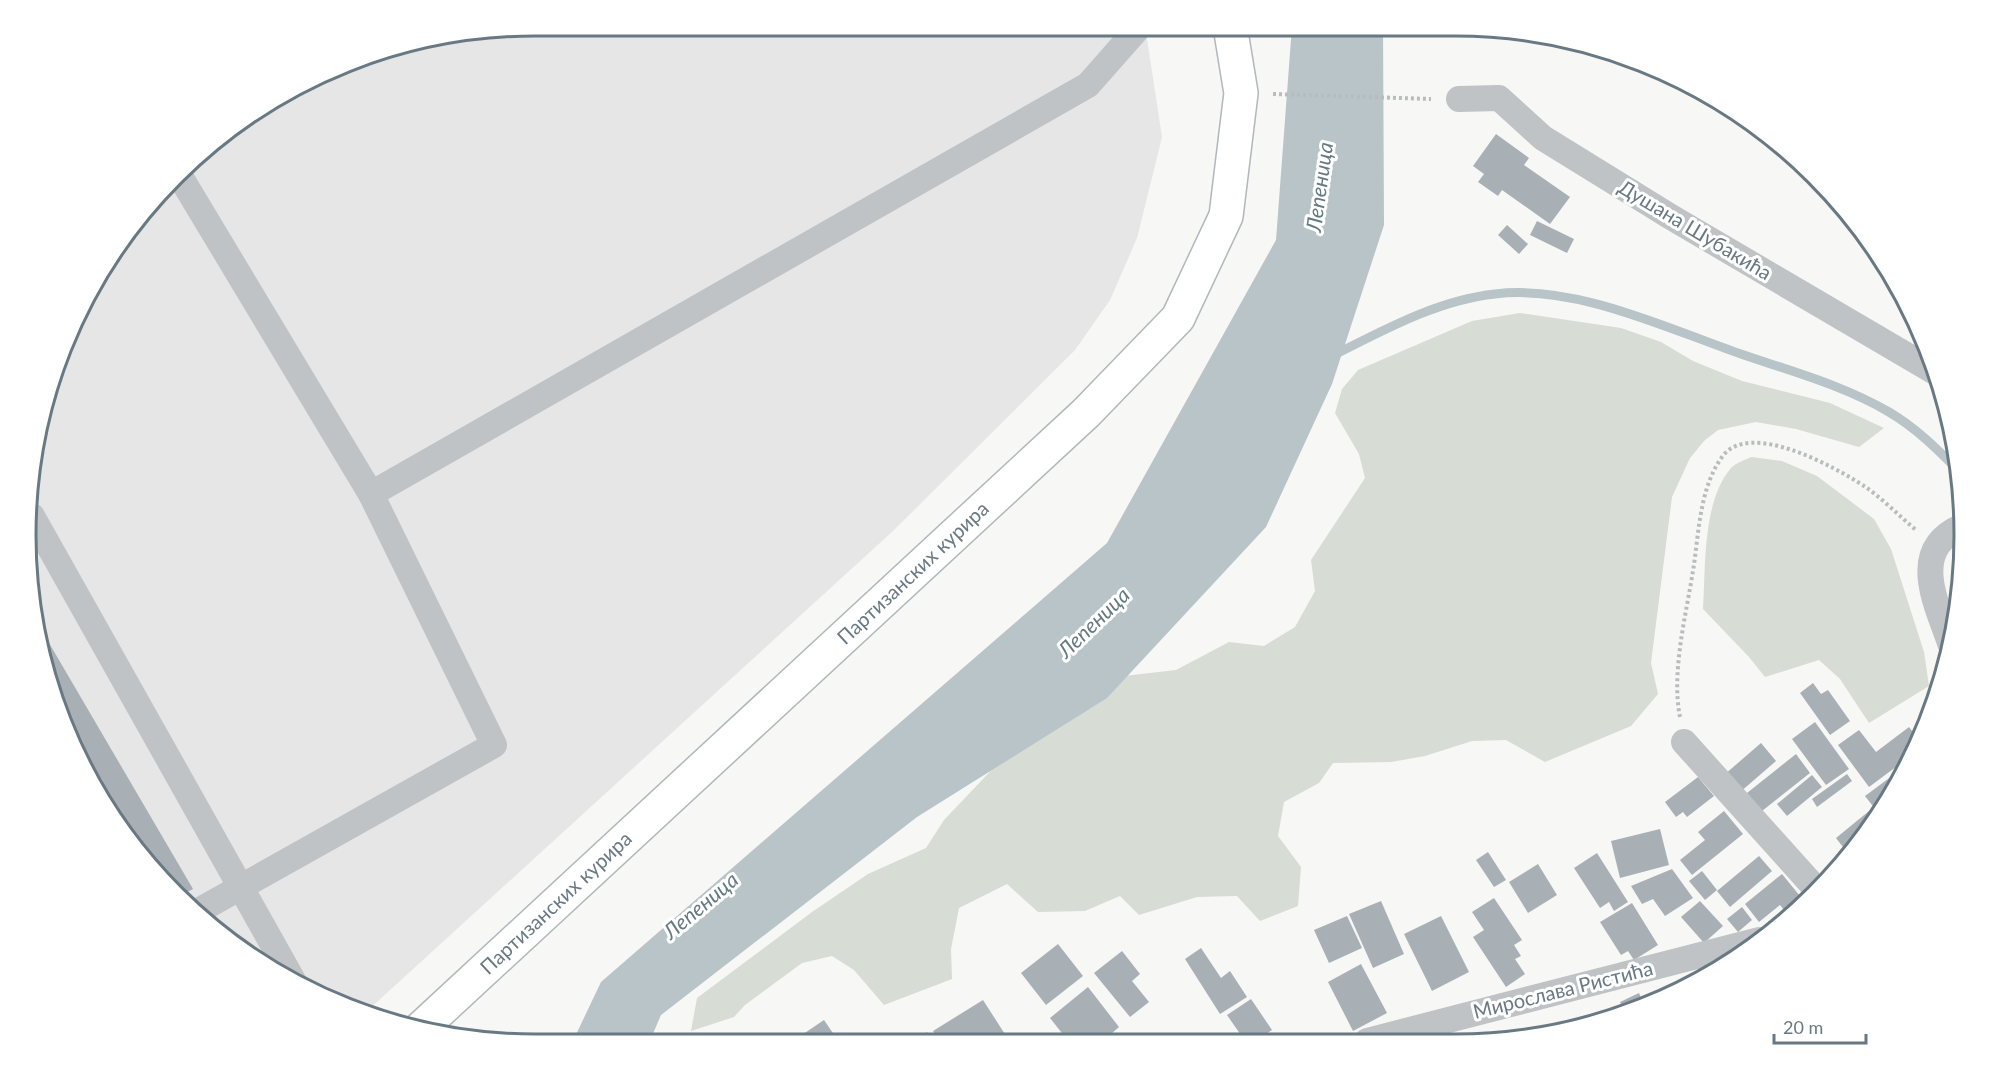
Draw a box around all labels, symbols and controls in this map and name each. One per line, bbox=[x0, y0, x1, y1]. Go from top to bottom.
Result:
water label: Лепеница bbox=[1300, 141, 1337, 234]
street label: Душана Шубакића bbox=[1615, 174, 1776, 284]
street label: Партизанских курира bbox=[832, 496, 993, 649]
water label: Лепеница bbox=[1051, 582, 1134, 663]
street label: Партизанских курира bbox=[475, 826, 636, 979]
water label: Лепеница bbox=[657, 866, 743, 944]
street label: Мирослава Ристића bbox=[1470, 955, 1655, 1023]
scale bar bbox=[1774, 1007, 1866, 1045]
text: 20 m bbox=[1783, 1016, 1823, 1038]

